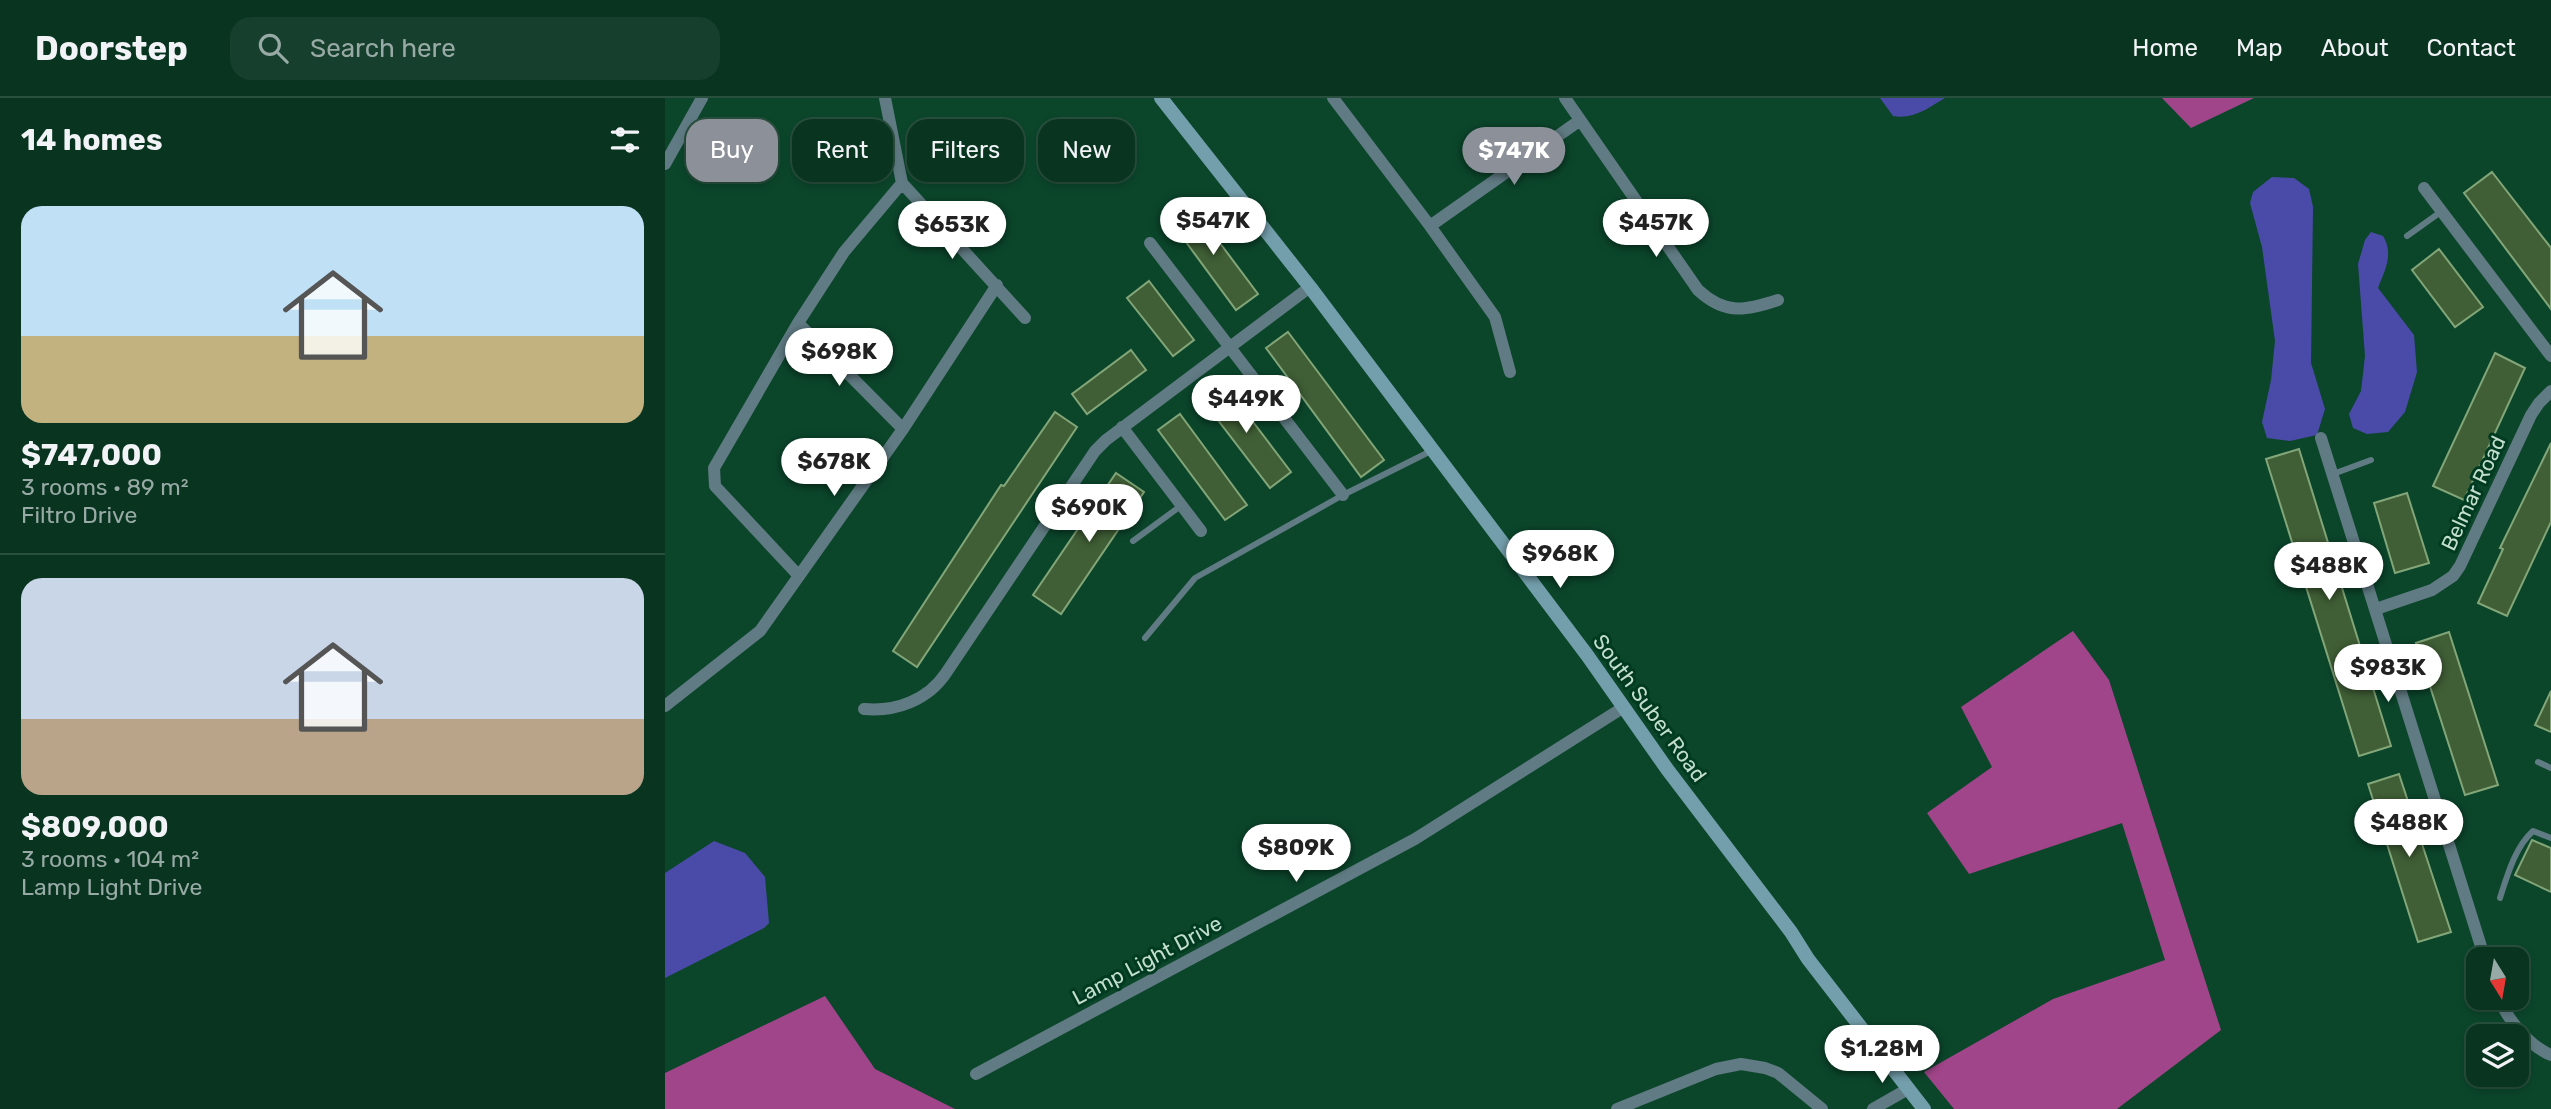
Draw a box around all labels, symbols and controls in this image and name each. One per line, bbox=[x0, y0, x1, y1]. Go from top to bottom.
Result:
search box bbox=[230, 17, 720, 80]
text: Doorstep bbox=[35, 29, 188, 68]
icon: search bbox=[254, 29, 292, 67]
text: Search here bbox=[310, 33, 456, 64]
text: Home bbox=[2132, 34, 2198, 62]
text: Map bbox=[2236, 34, 2283, 62]
text: About bbox=[2321, 34, 2389, 62]
text: Contact bbox=[2427, 34, 2516, 62]
chip: Buy bbox=[686, 119, 778, 182]
chip: Rent bbox=[792, 119, 893, 182]
chip: Filters bbox=[907, 119, 1024, 182]
chip: New bbox=[1038, 119, 1135, 182]
icon: filters bbox=[606, 121, 644, 159]
text: 14 homes bbox=[21, 122, 163, 158]
pin: $747K bbox=[1465, 127, 1563, 187]
text: $747K bbox=[1478, 136, 1550, 164]
pin: $547K bbox=[1164, 198, 1262, 257]
pin: $457K bbox=[1607, 200, 1705, 259]
pin: $653K bbox=[903, 202, 1001, 261]
text: $547K bbox=[1176, 206, 1250, 234]
text: $457K bbox=[1619, 208, 1693, 236]
text: $653K bbox=[914, 210, 990, 238]
icon: home bbox=[270, 252, 396, 378]
pin: $698K bbox=[790, 328, 888, 388]
text: $698K bbox=[801, 337, 877, 365]
pin: $449K bbox=[1197, 376, 1295, 435]
text: $449K bbox=[1208, 384, 1284, 412]
street label: Belmar Road bbox=[2436, 432, 2510, 554]
text: $747,000 bbox=[21, 437, 162, 473]
pin: $678K bbox=[785, 438, 883, 498]
text: $678K bbox=[797, 447, 871, 475]
text: 3 rooms · 89 m² bbox=[21, 473, 189, 501]
pin: $690K bbox=[1040, 484, 1138, 544]
text: $690K bbox=[1051, 493, 1127, 521]
text: Filtro Drive bbox=[21, 501, 137, 529]
pin: $968K bbox=[1511, 531, 1609, 590]
text: $968K bbox=[1522, 539, 1598, 567]
pin: $488K bbox=[2280, 542, 2378, 602]
text: $488K bbox=[2290, 551, 2368, 579]
icon: home bbox=[270, 624, 396, 750]
street label: South Suber Road bbox=[1588, 629, 1712, 787]
pin: $983K bbox=[2339, 644, 2437, 704]
text: $983K bbox=[2350, 653, 2426, 681]
pin: $488K bbox=[2360, 800, 2458, 859]
text: $488K bbox=[2370, 808, 2448, 836]
text: $809,000 bbox=[21, 809, 169, 845]
pin: $809K bbox=[1247, 824, 1345, 884]
text: $809K bbox=[1258, 833, 1334, 861]
text: 3 rooms · 104 m² bbox=[21, 845, 199, 873]
text: Lamp Light Drive bbox=[21, 873, 203, 901]
street label: Lamp Light Drive bbox=[1068, 910, 1226, 1010]
north arrow bbox=[2466, 947, 2529, 1010]
map controls bbox=[2466, 947, 2529, 1087]
button: layers bbox=[2466, 1024, 2529, 1087]
pin: $1.28M bbox=[1825, 1026, 1939, 1085]
text: $1.28M bbox=[1841, 1034, 1923, 1062]

